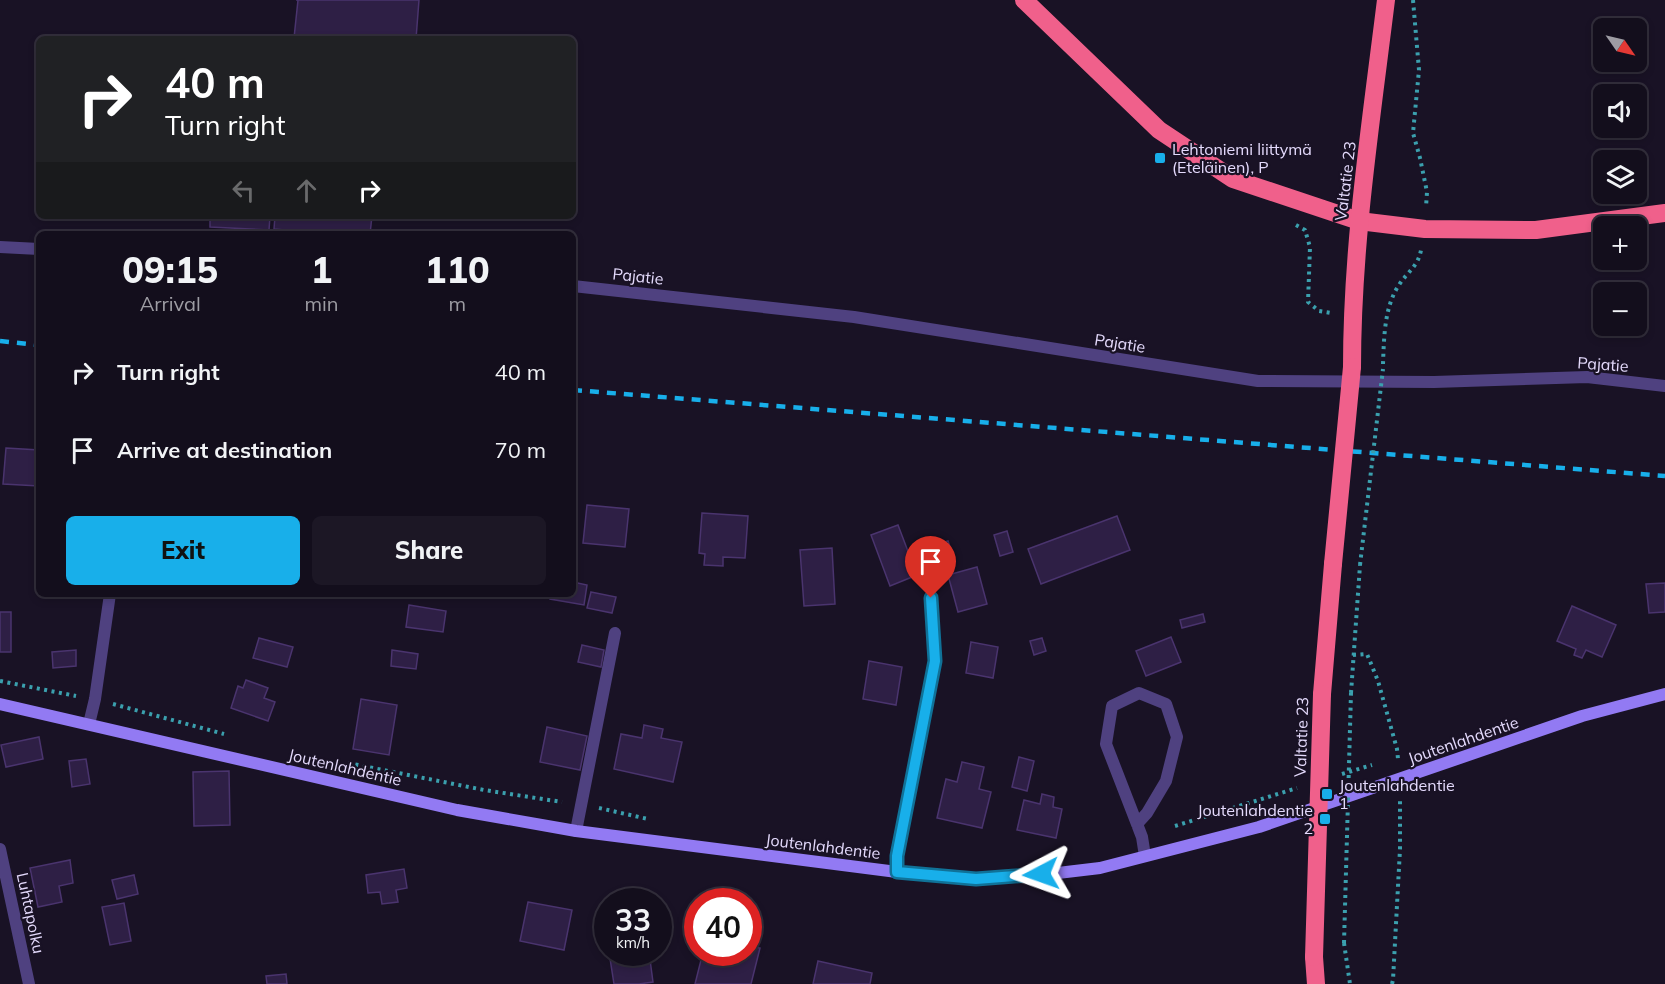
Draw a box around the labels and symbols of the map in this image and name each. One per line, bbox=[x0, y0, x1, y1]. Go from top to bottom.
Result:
north arrow bbox=[1593, 18, 1647, 72]
place label: Lehtoniemi liittymä (Eteläinen), P bbox=[1172, 139, 1312, 177]
street label: Valtatie 23 bbox=[1330, 140, 1360, 222]
marker: Lehtoniemi liittymä (Eteläinen), P bbox=[1153, 151, 1167, 165]
street label: Pajatie bbox=[612, 263, 664, 289]
street label: Pajatie bbox=[1093, 329, 1147, 357]
street label: Pajatie bbox=[1577, 352, 1629, 376]
pin bbox=[905, 536, 956, 598]
street label: Valtatie 23 bbox=[1290, 696, 1312, 778]
street label: Joutenlahdentie bbox=[1405, 712, 1521, 768]
street label: Joutenlahdentie bbox=[286, 744, 404, 790]
place label: Joutenlahdentie 1 bbox=[1339, 775, 1455, 813]
marker: Joutenlahdentie 1 bbox=[1320, 787, 1334, 801]
place label: Joutenlahdentie 2 bbox=[1197, 800, 1313, 838]
marker: Joutenlahdentie 2 bbox=[1318, 812, 1332, 826]
street label: Joutenlahdentie bbox=[764, 829, 882, 863]
position arrow bbox=[1009, 842, 1073, 906]
street label: Luhtapolku bbox=[13, 871, 49, 955]
speed limit sign: 40 bbox=[684, 888, 762, 966]

